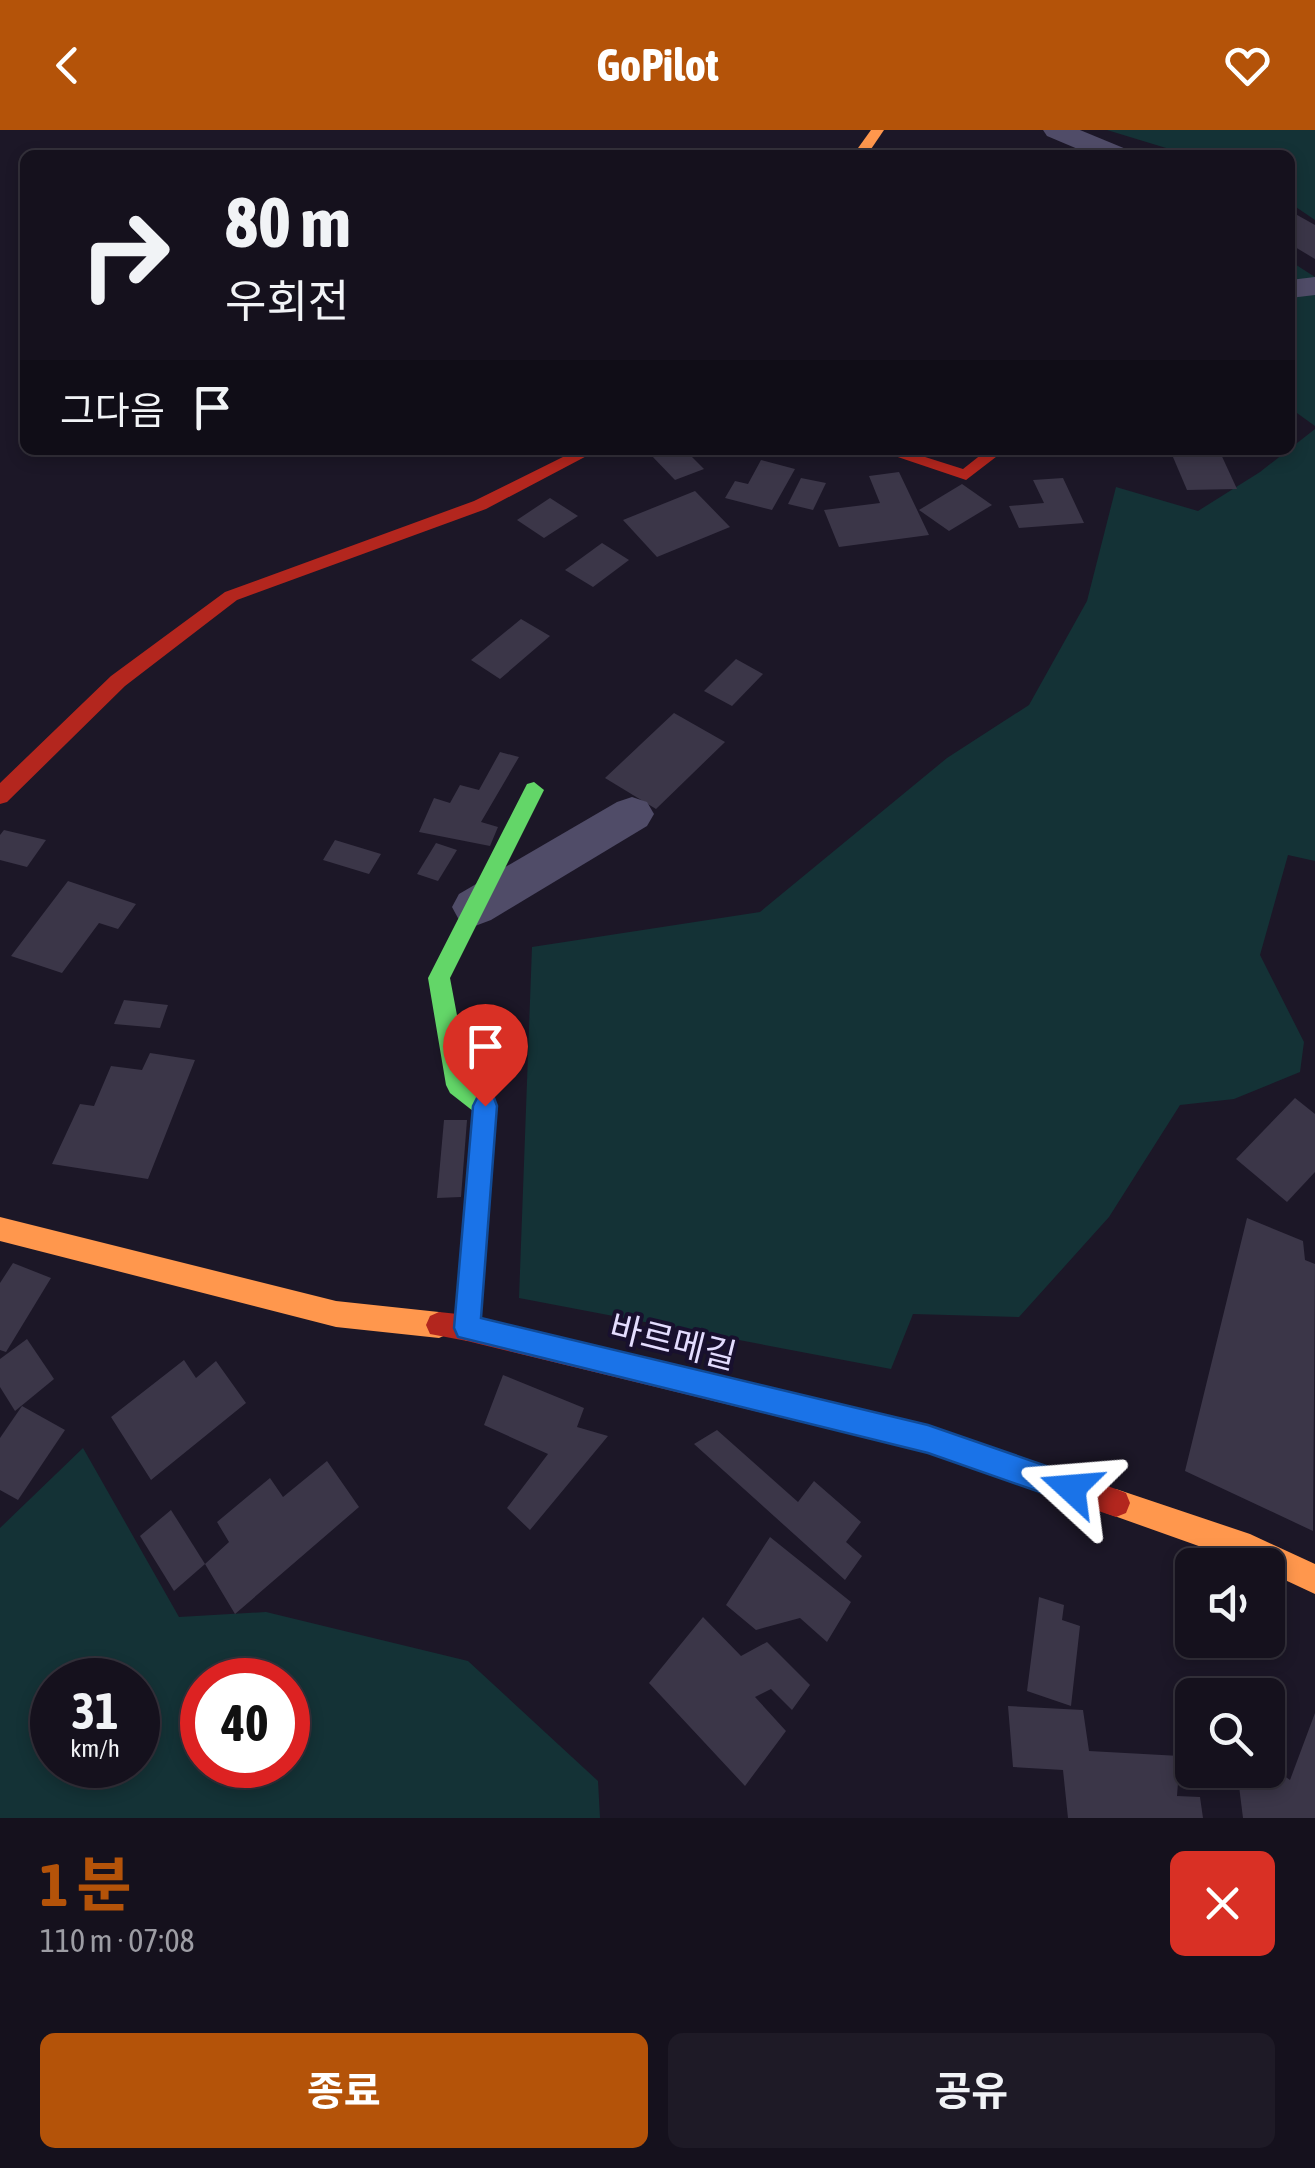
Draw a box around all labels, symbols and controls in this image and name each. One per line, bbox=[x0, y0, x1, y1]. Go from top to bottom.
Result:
icon: back bbox=[40, 38, 95, 93]
icon: heart bbox=[1220, 38, 1275, 93]
text: GoPilot bbox=[596, 39, 719, 91]
text: 80 m bbox=[225, 182, 351, 262]
icon: right bbox=[60, 190, 190, 320]
text: 우회전 bbox=[225, 275, 349, 327]
icon: arrive bbox=[185, 380, 240, 435]
text: 그다음 bbox=[60, 389, 165, 432]
pin bbox=[443, 1004, 528, 1107]
icon: arrive bbox=[458, 1019, 513, 1074]
street label: 바르메길 bbox=[606, 1306, 741, 1376]
position arrow bbox=[1019, 1436, 1123, 1540]
map controls bbox=[1175, 1548, 1285, 1788]
button: sound bbox=[1175, 1548, 1285, 1658]
speed limit sign: 40 bbox=[180, 1658, 310, 1788]
button: search bbox=[1175, 1678, 1285, 1788]
text: 31 bbox=[71, 1682, 118, 1740]
text: km/h bbox=[70, 1734, 120, 1762]
text: 1 분 bbox=[40, 1850, 132, 1919]
button: close bbox=[1170, 1851, 1275, 1956]
text: 110 m · 07:08 bbox=[40, 1922, 195, 1959]
button: 종료 bbox=[40, 2033, 648, 2148]
button: 공유 bbox=[668, 2033, 1275, 2148]

